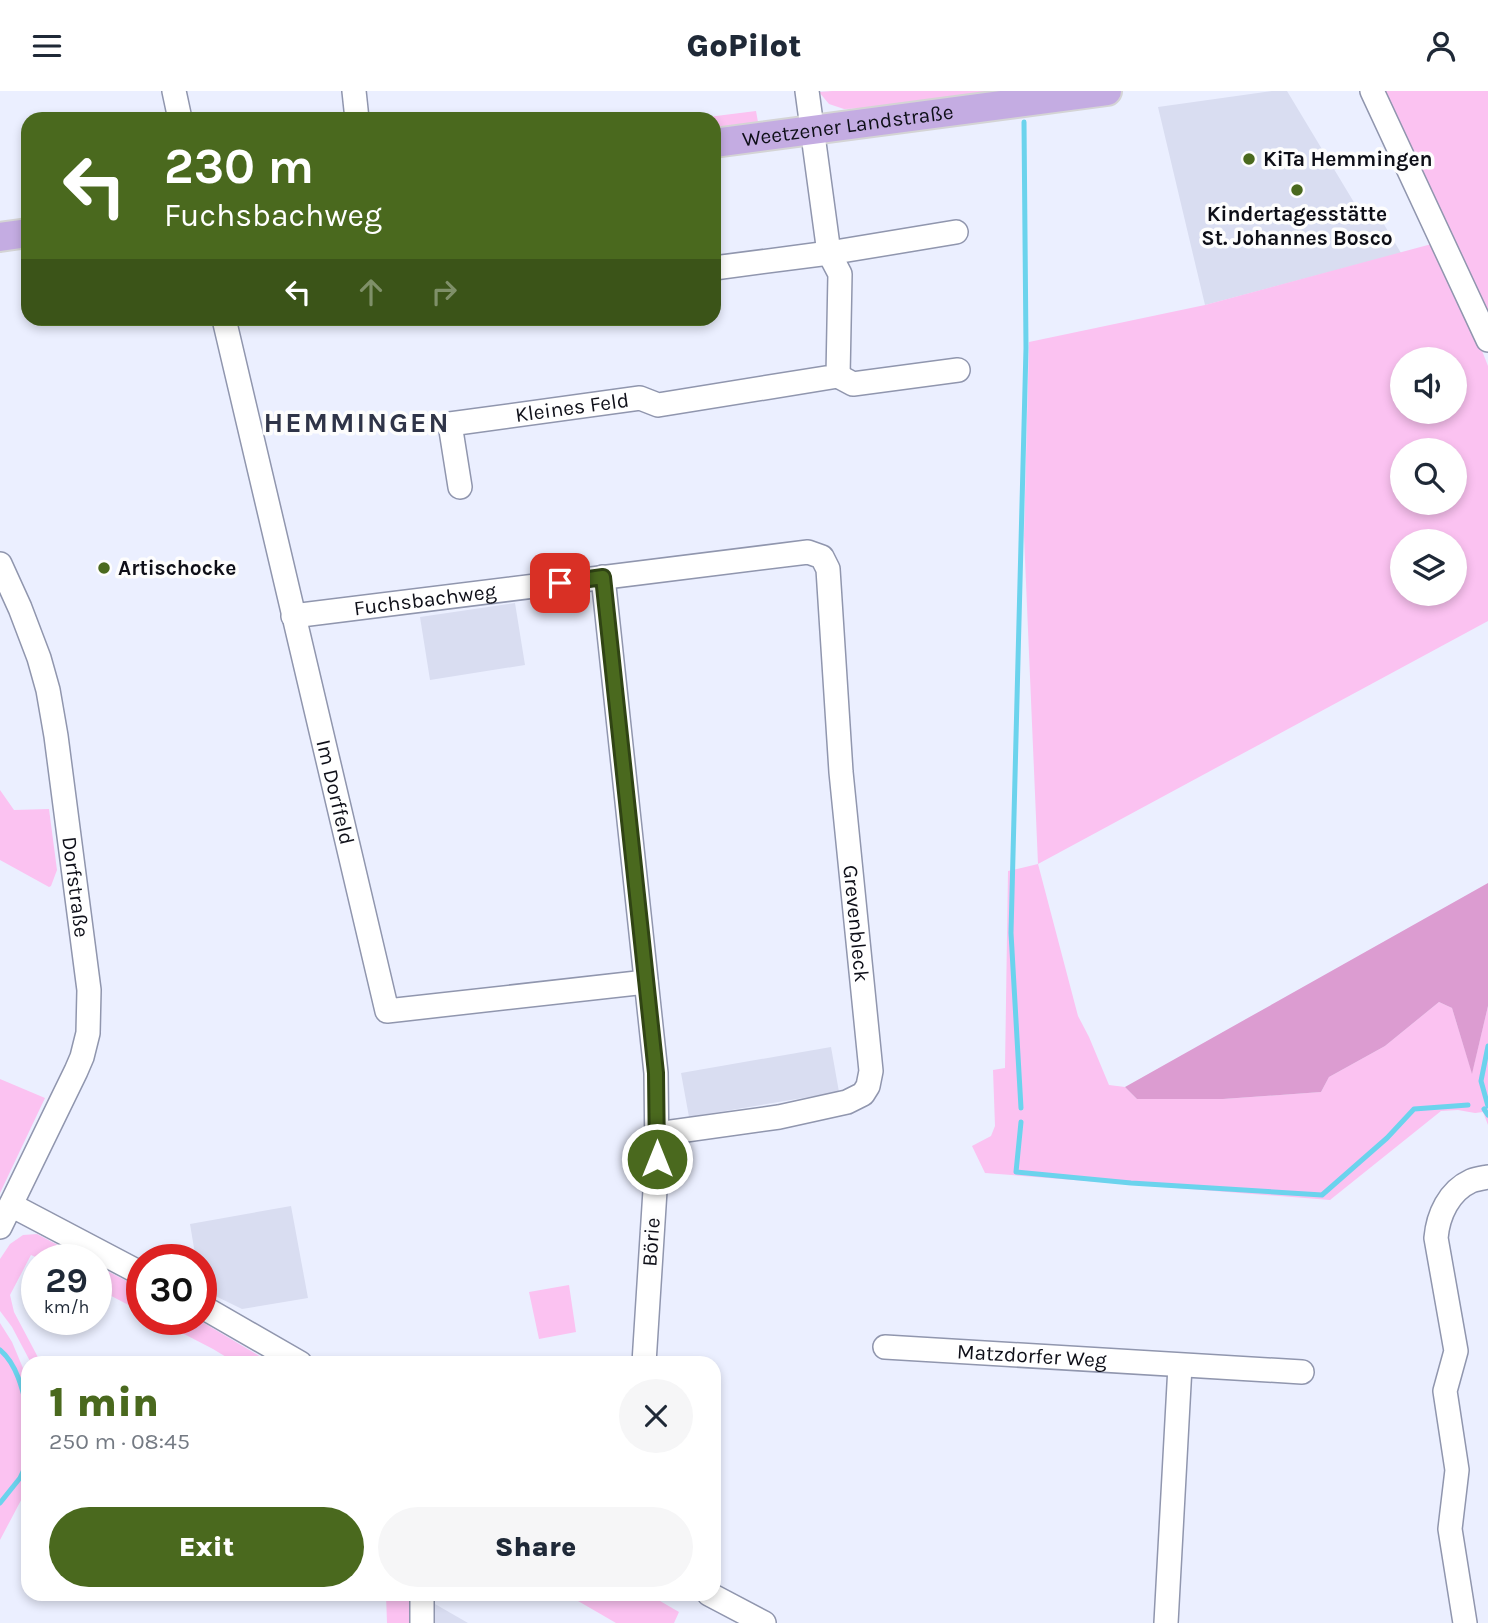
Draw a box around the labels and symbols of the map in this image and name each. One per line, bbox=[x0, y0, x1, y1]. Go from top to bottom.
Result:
street label: Weetzener Landstraße bbox=[741, 99, 955, 151]
place label: KiTa Hemmingen bbox=[1263, 147, 1433, 171]
marker: KiTa Hemmingen bbox=[1241, 151, 1257, 167]
marker: Kindertagesstätte St. Johannes Bosco bbox=[1289, 182, 1305, 198]
place label: Kindertagesstätte St. Johannes Bosco bbox=[1201, 202, 1393, 250]
street label: Kleines Feld bbox=[514, 388, 631, 427]
district label: HEMMINGEN bbox=[263, 406, 451, 439]
pin bbox=[530, 553, 590, 613]
place label: Artischocke bbox=[118, 556, 236, 580]
marker: Artischocke bbox=[96, 560, 112, 576]
street label: Fuchsbachweg bbox=[352, 579, 498, 620]
street label: Im Dorffeld bbox=[311, 737, 359, 847]
street label: Dorfstraße bbox=[57, 835, 94, 939]
street label: Grevenbleck bbox=[838, 864, 874, 984]
position arrow bbox=[620, 1122, 694, 1196]
street label: Börie bbox=[637, 1217, 665, 1267]
speed limit sign: 30 bbox=[126, 1244, 217, 1335]
street label: Matzdorfer Weg bbox=[956, 1339, 1108, 1372]

